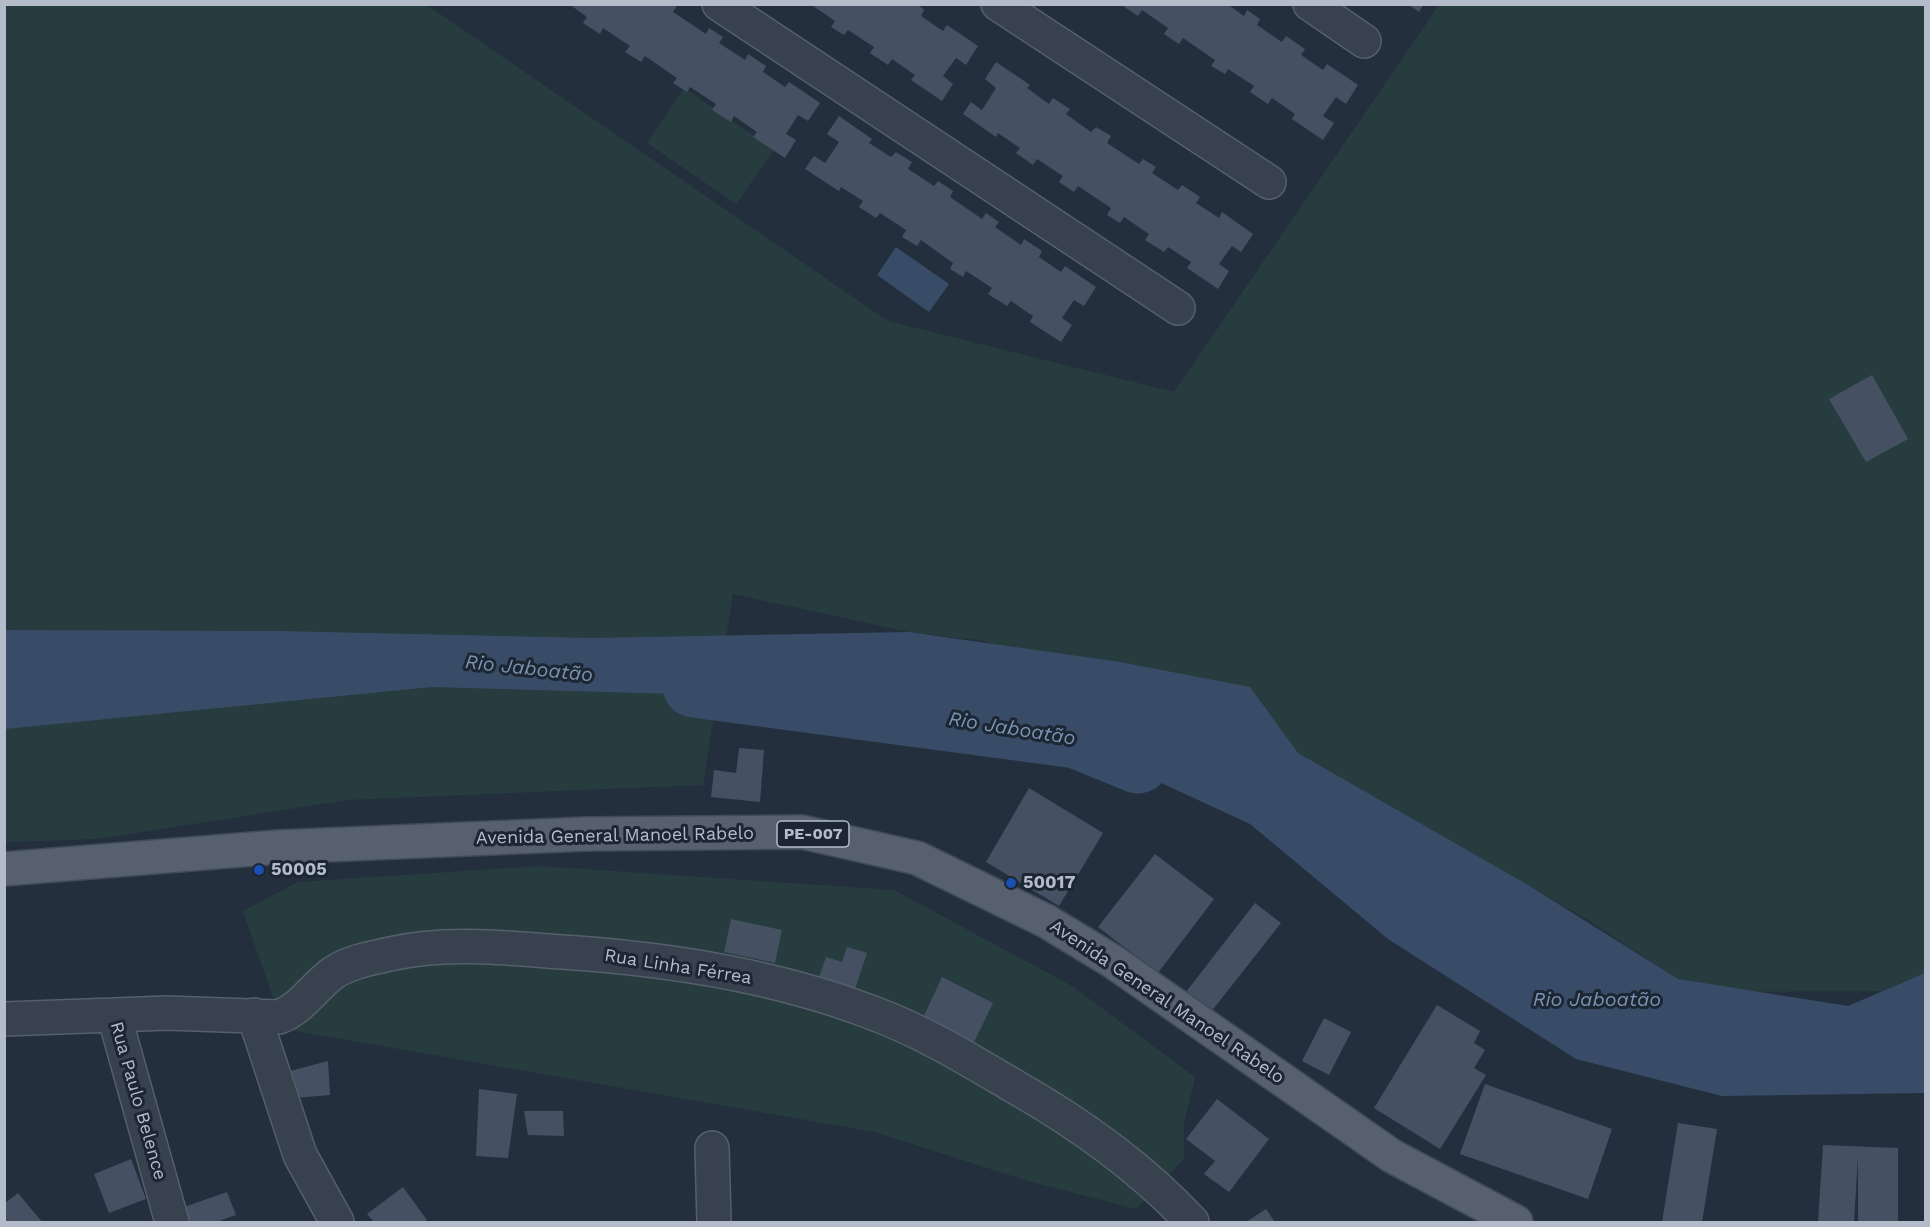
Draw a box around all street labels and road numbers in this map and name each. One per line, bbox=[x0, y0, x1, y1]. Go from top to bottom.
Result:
road number: PE-007 bbox=[777, 821, 849, 847]
street label: Avenida General Manoel Rabelo bbox=[476, 823, 754, 849]
street label: Avenida General Manoel Rabelo bbox=[1046, 915, 1288, 1089]
street label: Rua Linha Férrea bbox=[603, 945, 753, 989]
street label: Rua Paulo Belence bbox=[105, 1019, 171, 1183]

